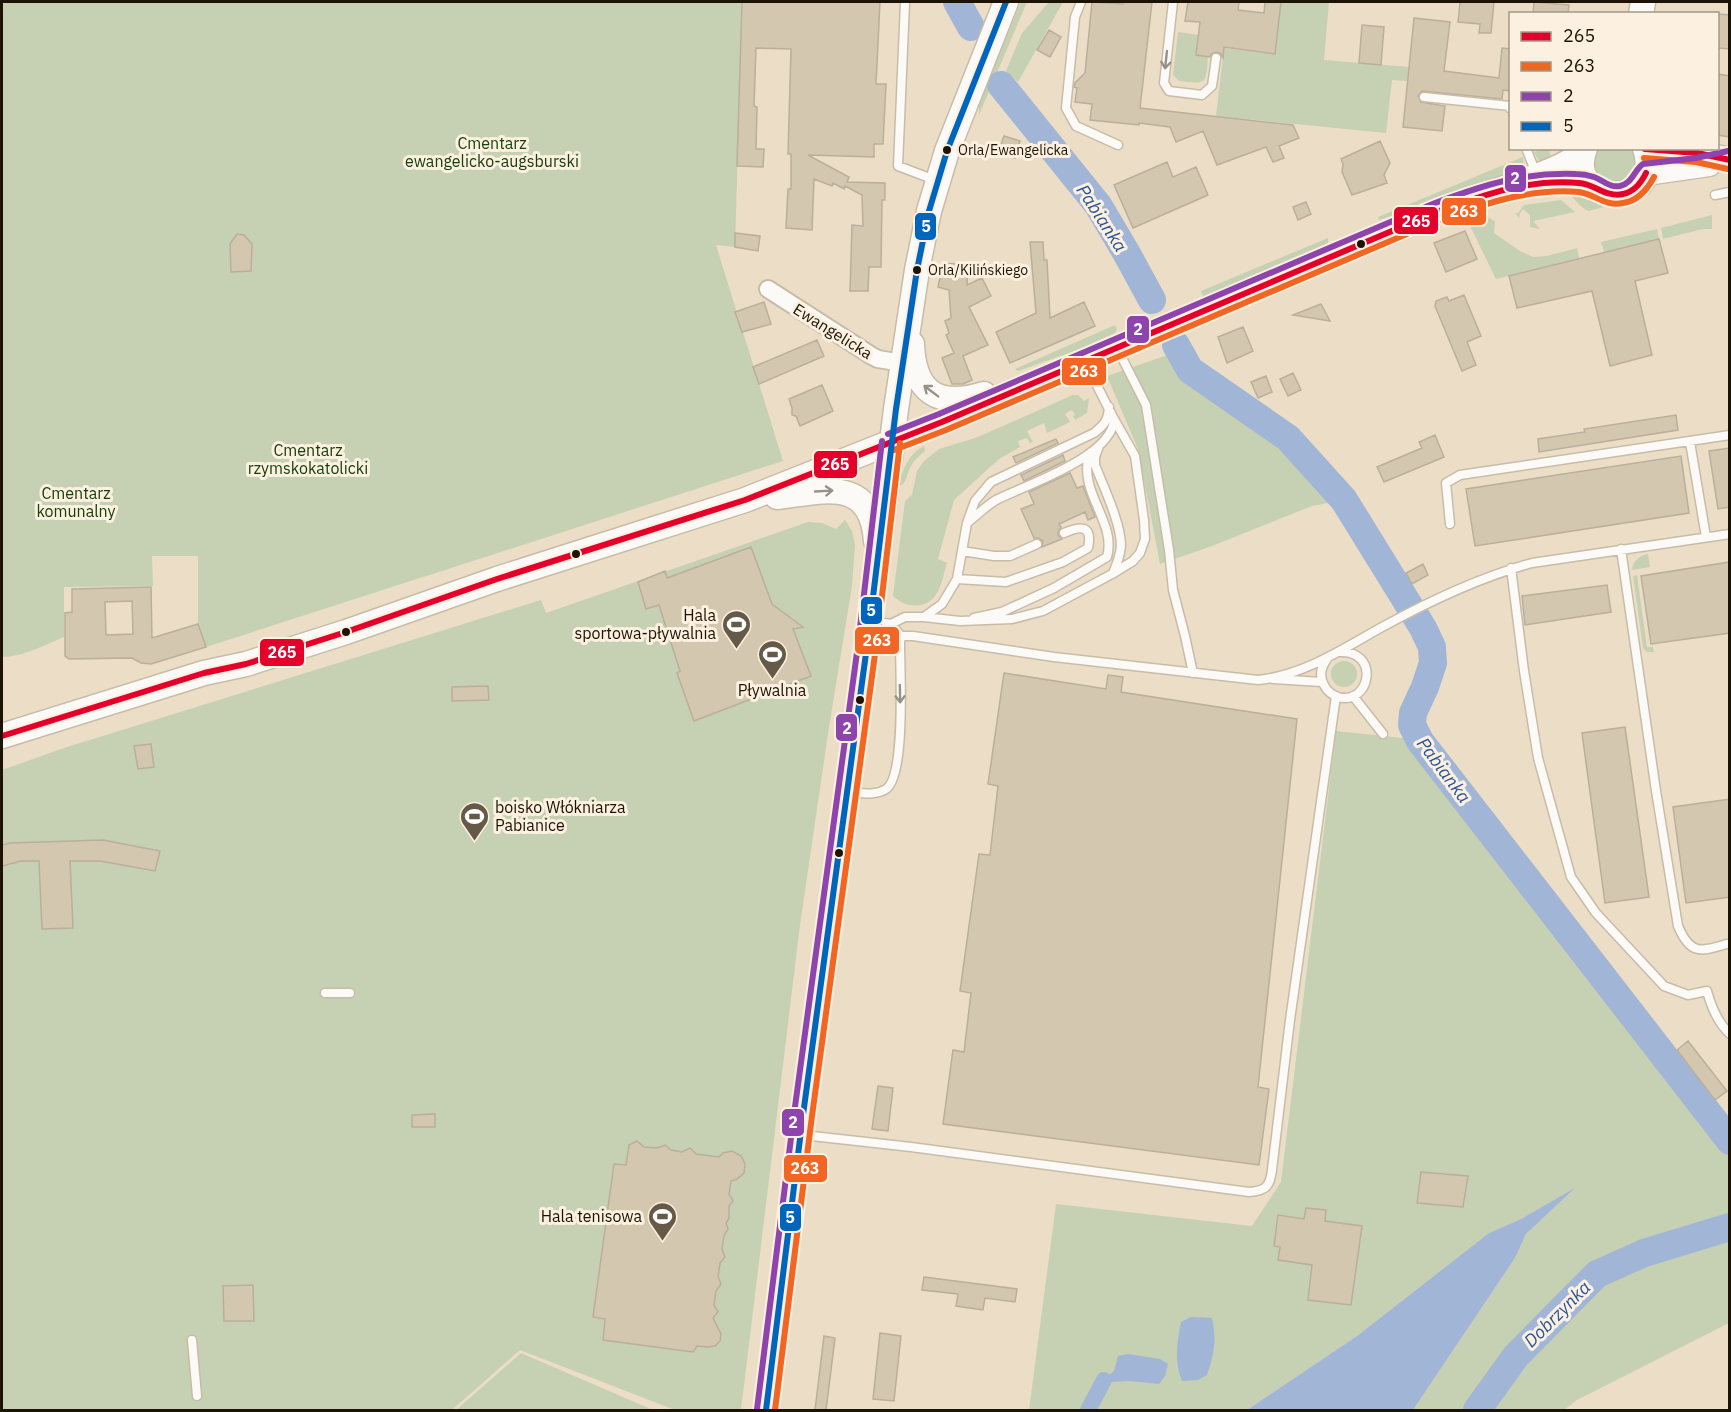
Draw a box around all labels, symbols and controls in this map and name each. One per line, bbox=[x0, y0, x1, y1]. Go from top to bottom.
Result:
legend bbox=[1509, 12, 1719, 150]
text: 265 bbox=[1563, 24, 1595, 47]
one-way arrow bbox=[1160, 49, 1171, 69]
text: 263 bbox=[1563, 54, 1595, 77]
text: 2 bbox=[1563, 84, 1574, 107]
text: 5 bbox=[1563, 114, 1574, 137]
park label: Cmentarz ewangelicko-augsburski bbox=[405, 133, 579, 171]
place label: Orla/Ewangelicka bbox=[958, 141, 1069, 159]
marker: Orla/Ewangelicka bbox=[941, 144, 953, 156]
line badge: 2 bbox=[1504, 164, 1527, 193]
text: 2 bbox=[1510, 168, 1520, 188]
water label: Pabianka bbox=[1072, 180, 1132, 256]
line badge: 263 bbox=[1441, 197, 1487, 226]
text: 263 bbox=[1450, 201, 1478, 221]
line badge: 265 bbox=[1393, 206, 1439, 235]
text: 265 bbox=[1402, 211, 1431, 231]
line badge: 5 bbox=[914, 212, 937, 241]
text: 5 bbox=[921, 216, 931, 236]
unlabelled marker bbox=[1355, 238, 1367, 250]
place label: Orla/Kilińskiego bbox=[928, 261, 1028, 279]
marker: Orla/Kilińskiego bbox=[911, 264, 923, 276]
street label: Ewangelicka bbox=[790, 299, 877, 363]
line badge: 2 bbox=[1126, 315, 1150, 344]
text: 2 bbox=[1133, 319, 1143, 339]
line badge: 263 bbox=[1061, 357, 1107, 386]
text: 263 bbox=[1070, 361, 1098, 381]
one-way arrow bbox=[924, 385, 940, 397]
park label: Cmentarz rzymskokatolicki bbox=[248, 440, 368, 478]
line badge: 265 bbox=[813, 450, 858, 479]
text: 265 bbox=[821, 454, 850, 474]
park label: Cmentarz komunalny bbox=[36, 483, 116, 521]
one-way arrow bbox=[814, 486, 834, 497]
unlabelled marker bbox=[570, 548, 582, 560]
line badge: 5 bbox=[860, 596, 883, 625]
text: 5 bbox=[866, 600, 876, 620]
place label: Hala sportowa-pływalnia bbox=[574, 605, 716, 643]
sports icon: Hala sportowa-pływalnia bbox=[721, 608, 753, 650]
unlabelled marker bbox=[340, 626, 352, 638]
line badge: 263 bbox=[854, 626, 900, 655]
text: 263 bbox=[863, 630, 891, 650]
line badge: 265 bbox=[259, 638, 305, 667]
sports icon: Pływalnia bbox=[756, 638, 788, 680]
text: 265 bbox=[268, 642, 297, 662]
place label: Pływalnia bbox=[738, 680, 807, 700]
one-way arrow bbox=[895, 684, 906, 704]
unlabelled marker bbox=[854, 694, 866, 706]
line badge: 2 bbox=[835, 713, 858, 742]
text: 2 bbox=[842, 718, 852, 738]
water label: Pabianka bbox=[1412, 733, 1476, 807]
place label: boisko Włókniarza Pabianice bbox=[495, 797, 626, 835]
sports icon: boisko Włókniarza Pabianice bbox=[458, 800, 490, 842]
unlabelled marker bbox=[833, 847, 845, 859]
line badge: 2 bbox=[781, 1108, 805, 1137]
text: 2 bbox=[788, 1112, 798, 1132]
line badge: 263 bbox=[783, 1154, 828, 1183]
text: 263 bbox=[791, 1158, 819, 1178]
sports icon: Hala tenisowa bbox=[647, 1200, 679, 1242]
line badge: 5 bbox=[779, 1203, 802, 1232]
place label: Hala tenisowa bbox=[541, 1206, 642, 1226]
text: 5 bbox=[785, 1207, 795, 1227]
water label: Dobrzynka bbox=[1519, 1276, 1595, 1352]

